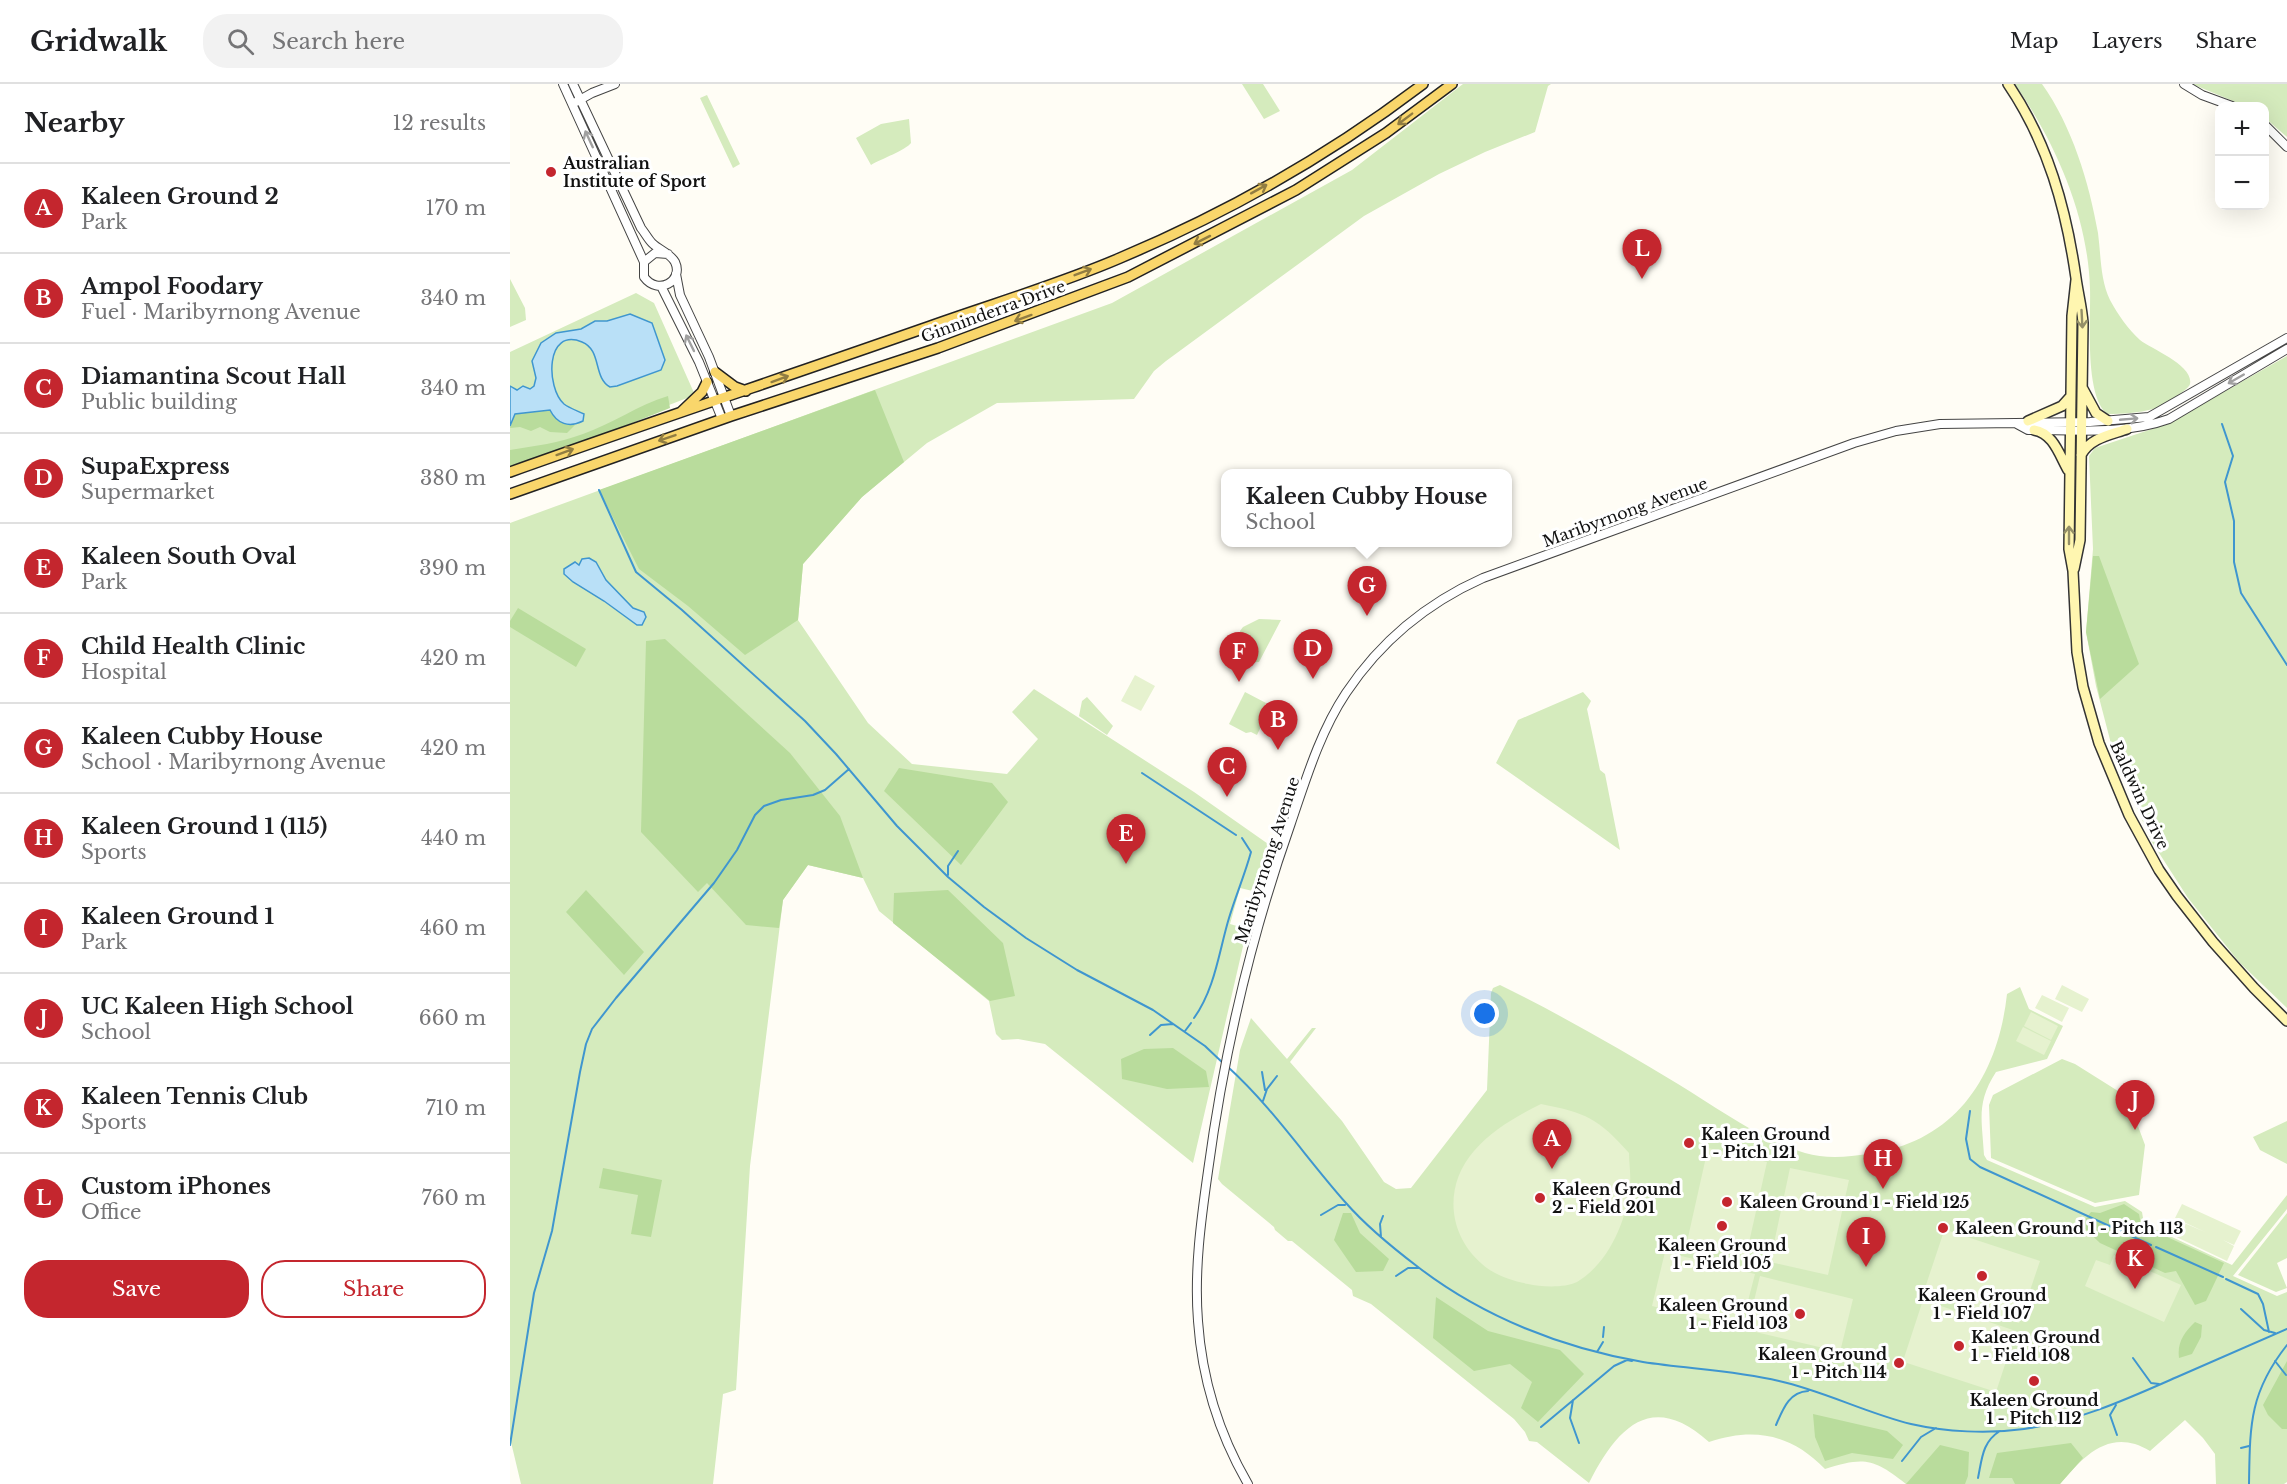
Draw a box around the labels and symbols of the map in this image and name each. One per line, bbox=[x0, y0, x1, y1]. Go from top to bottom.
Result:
one-way arrow bbox=[1398, 113, 1414, 125]
one-way arrow bbox=[582, 130, 594, 148]
place label: Australian Institute of Sport bbox=[562, 153, 707, 191]
marker: Australian Institute of Sport bbox=[544, 165, 558, 179]
one-way arrow bbox=[1249, 183, 1267, 194]
pin: L bbox=[1622, 230, 1662, 279]
one-way arrow bbox=[1194, 234, 1211, 246]
one-way arrow bbox=[1073, 266, 1091, 277]
street label: Ginninderra Drive bbox=[918, 276, 1068, 346]
one-way arrow bbox=[2077, 309, 2088, 329]
one-way arrow bbox=[1014, 313, 1033, 324]
one-way arrow bbox=[683, 334, 695, 352]
one-way arrow bbox=[770, 372, 789, 383]
one-way arrow bbox=[2228, 373, 2245, 385]
one-way arrow bbox=[2118, 413, 2138, 424]
one-way arrow bbox=[658, 434, 677, 445]
one-way arrow bbox=[555, 446, 574, 457]
street label: Maribyrnong Avenue bbox=[1540, 473, 1710, 551]
one-way arrow bbox=[2063, 525, 2075, 545]
pin: G bbox=[1348, 566, 1386, 616]
pin: D bbox=[1294, 630, 1332, 679]
pin: F bbox=[1220, 632, 1258, 682]
pin: B bbox=[1258, 700, 1298, 750]
street label: Baldwin Drive bbox=[2106, 738, 2174, 852]
pin: C bbox=[1208, 748, 1246, 797]
street label: Maribyrnong Avenue bbox=[1231, 774, 1303, 946]
pin: E bbox=[1106, 814, 1146, 864]
your location bbox=[1470, 999, 1499, 1028]
pin: J bbox=[2116, 1080, 2154, 1130]
pin: A bbox=[1532, 1120, 1572, 1169]
place label: Kaleen Ground 1 - Pitch 121 bbox=[1701, 1124, 1830, 1162]
marker: Kaleen Ground 1 - Pitch 121 bbox=[1682, 1136, 1696, 1150]
pin: H bbox=[1864, 1140, 1902, 1189]
place label: Kaleen Ground 2 - Field 201 bbox=[1552, 1179, 1681, 1217]
marker: Kaleen Ground 2 - Field 201 bbox=[1533, 1191, 1547, 1205]
place label: Kaleen Ground 1 - Field 125 bbox=[1739, 1192, 1969, 1212]
marker: Kaleen Ground 1 - Field 125 bbox=[1720, 1195, 1734, 1209]
pin: I bbox=[1846, 1218, 1886, 1267]
place label: Kaleen Ground 1 - Pitch 113 bbox=[1955, 1218, 2183, 1238]
marker: Kaleen Ground 1 - Field 105 bbox=[1715, 1219, 1729, 1233]
marker: Kaleen Ground 1 - Pitch 113 bbox=[1936, 1221, 1950, 1235]
place label: Kaleen Ground 1 - Field 105 bbox=[1657, 1235, 1787, 1273]
pin: K bbox=[2116, 1240, 2154, 1289]
marker: Kaleen Ground 1 - Field 107 bbox=[1975, 1269, 1989, 1283]
place label: Kaleen Ground 1 - Field 107 bbox=[1917, 1285, 2047, 1323]
place label: Kaleen Ground 1 - Field 103 bbox=[1659, 1295, 1788, 1333]
marker: Kaleen Ground 1 - Field 103 bbox=[1793, 1307, 1807, 1321]
place label: Kaleen Ground 1 - Field 108 bbox=[1971, 1327, 2100, 1365]
marker: Kaleen Ground 1 - Field 108 bbox=[1952, 1339, 1966, 1353]
place label: Kaleen Ground 1 - Pitch 114 bbox=[1758, 1344, 1887, 1382]
marker: Kaleen Ground 1 - Pitch 114 bbox=[1892, 1356, 1906, 1370]
marker: Kaleen Ground 1 - Pitch 112 bbox=[2027, 1374, 2041, 1388]
place label: Kaleen Ground 1 - Pitch 112 bbox=[1969, 1390, 2099, 1428]

